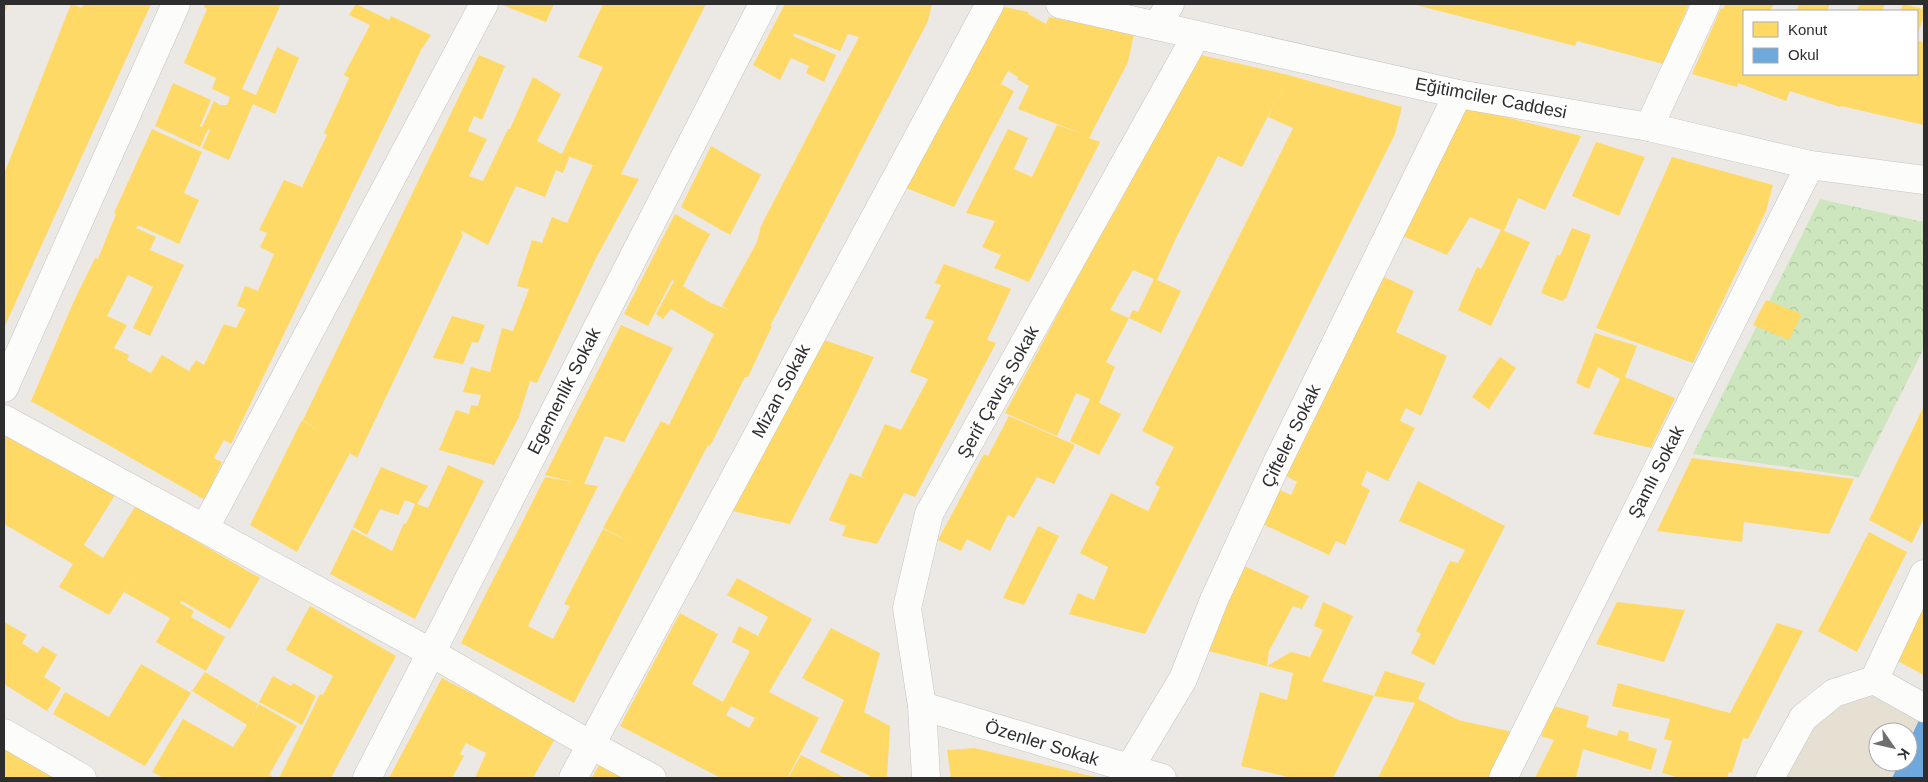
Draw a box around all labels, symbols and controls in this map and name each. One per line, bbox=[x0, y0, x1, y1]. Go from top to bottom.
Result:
legend bbox=[1743, 10, 1918, 75]
text: Konut bbox=[1788, 21, 1828, 38]
text: Okul bbox=[1788, 46, 1819, 63]
street label: Eğitimciler Caddesi bbox=[1413, 73, 1569, 123]
street label: Şerif Çavuş Sokak bbox=[953, 322, 1043, 462]
street label: Egemenlik Sokak bbox=[524, 324, 605, 457]
street label: Mizan Sokak bbox=[748, 340, 814, 441]
street label: Çifteler Sokak bbox=[1257, 380, 1325, 491]
street label: Şamlı Sokak bbox=[1624, 422, 1688, 522]
street label: Özenler Sokak bbox=[983, 716, 1102, 770]
north arrow bbox=[1868, 722, 1918, 772]
text: K bbox=[1894, 746, 1913, 763]

